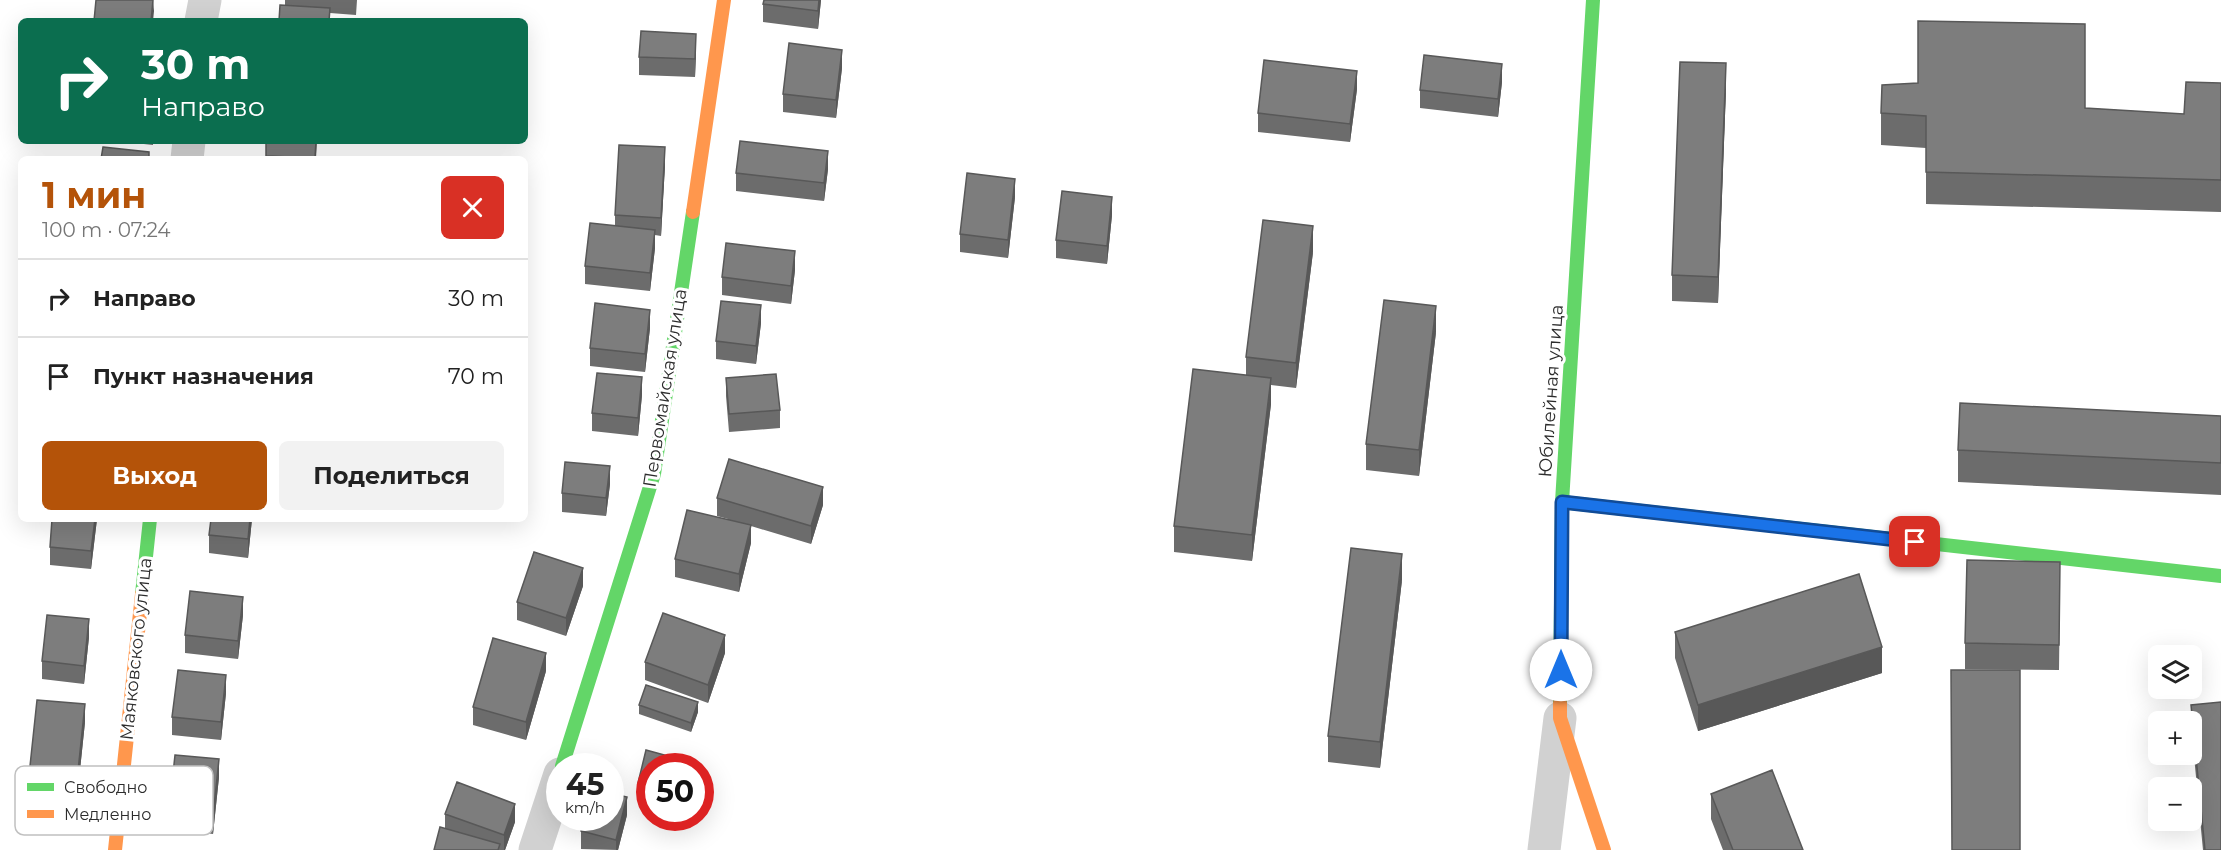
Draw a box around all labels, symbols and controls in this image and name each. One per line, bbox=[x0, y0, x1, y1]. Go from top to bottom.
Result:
text: 30 m bbox=[141, 38, 250, 90]
icon: right bbox=[42, 42, 120, 120]
text: Направо bbox=[141, 90, 265, 123]
text: 1 мин bbox=[42, 173, 146, 217]
button: close bbox=[441, 176, 504, 239]
text: 100 m · 07:24 bbox=[42, 218, 171, 242]
icon: right bbox=[42, 282, 75, 315]
text: Направо bbox=[93, 285, 196, 312]
text: 30 m bbox=[448, 285, 504, 312]
street label: Первомайская улица bbox=[638, 287, 692, 489]
street label: Юбилейная улица bbox=[1534, 304, 1568, 478]
icon: arrive bbox=[42, 360, 75, 393]
text: Пункт назначения bbox=[93, 363, 314, 390]
text: 70 m bbox=[448, 363, 504, 390]
button: Выход bbox=[42, 441, 267, 510]
button: Поделиться bbox=[279, 441, 504, 510]
pin bbox=[1889, 516, 1940, 567]
icon: arrive bbox=[1898, 525, 1931, 558]
street label: Маяковского улица bbox=[115, 557, 157, 741]
position arrow bbox=[1529, 638, 1593, 702]
map controls bbox=[2148, 645, 2202, 831]
button: layers bbox=[2148, 645, 2202, 699]
button: + bbox=[2148, 711, 2202, 765]
speed limit sign: 50 bbox=[636, 753, 714, 831]
legend bbox=[15, 766, 213, 835]
text: 45 bbox=[566, 766, 604, 803]
button: − bbox=[2148, 777, 2202, 831]
text: Свободно bbox=[64, 778, 147, 797]
text: km/h bbox=[565, 798, 605, 817]
text: Медленно bbox=[64, 805, 151, 824]

